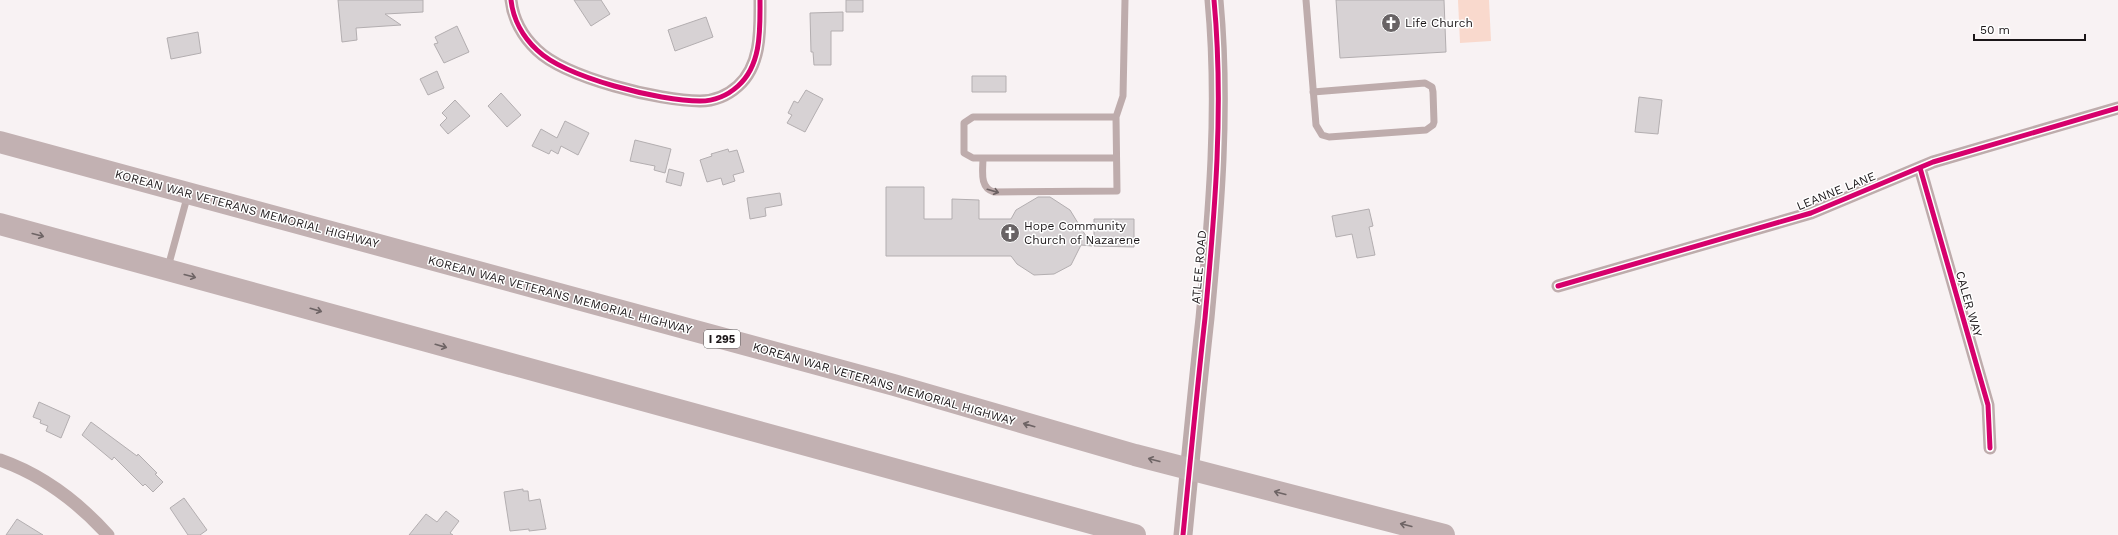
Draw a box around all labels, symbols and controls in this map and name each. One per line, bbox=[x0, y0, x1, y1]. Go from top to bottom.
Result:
church icon: Life Church bbox=[1380, 12, 1402, 34]
place label: Life Church bbox=[1405, 16, 1473, 30]
scale bar bbox=[1974, 16, 2085, 42]
text: 50 m bbox=[1980, 23, 2010, 37]
street label: KOREAN WAR VETERANS MEMORIAL HIGHWAY bbox=[114, 167, 381, 251]
street label: LEANNE LANE bbox=[1795, 169, 1878, 213]
one-way arrow bbox=[987, 188, 1000, 195]
place label: Hope Community Church of Nazarene bbox=[1024, 219, 1140, 247]
church icon: Hope Community Church of Nazarene bbox=[999, 222, 1021, 244]
street label: ATLEE ROAD bbox=[1189, 230, 1209, 304]
one-way arrow bbox=[31, 231, 44, 239]
street label: KOREAN WAR VETERANS MEMORIAL HIGHWAY bbox=[427, 253, 694, 337]
street label: CALER WAY bbox=[1953, 269, 1985, 339]
one-way arrow bbox=[183, 272, 196, 280]
one-way arrow bbox=[309, 307, 322, 314]
road number: I 295 bbox=[704, 330, 740, 348]
street label: KOREAN WAR VETERANS MEMORIAL HIGHWAY bbox=[751, 340, 1017, 428]
one-way arrow bbox=[434, 343, 447, 350]
one-way arrow bbox=[1023, 420, 1036, 428]
one-way arrow bbox=[1148, 456, 1161, 463]
one-way arrow bbox=[1274, 489, 1287, 496]
one-way arrow bbox=[1400, 521, 1413, 528]

